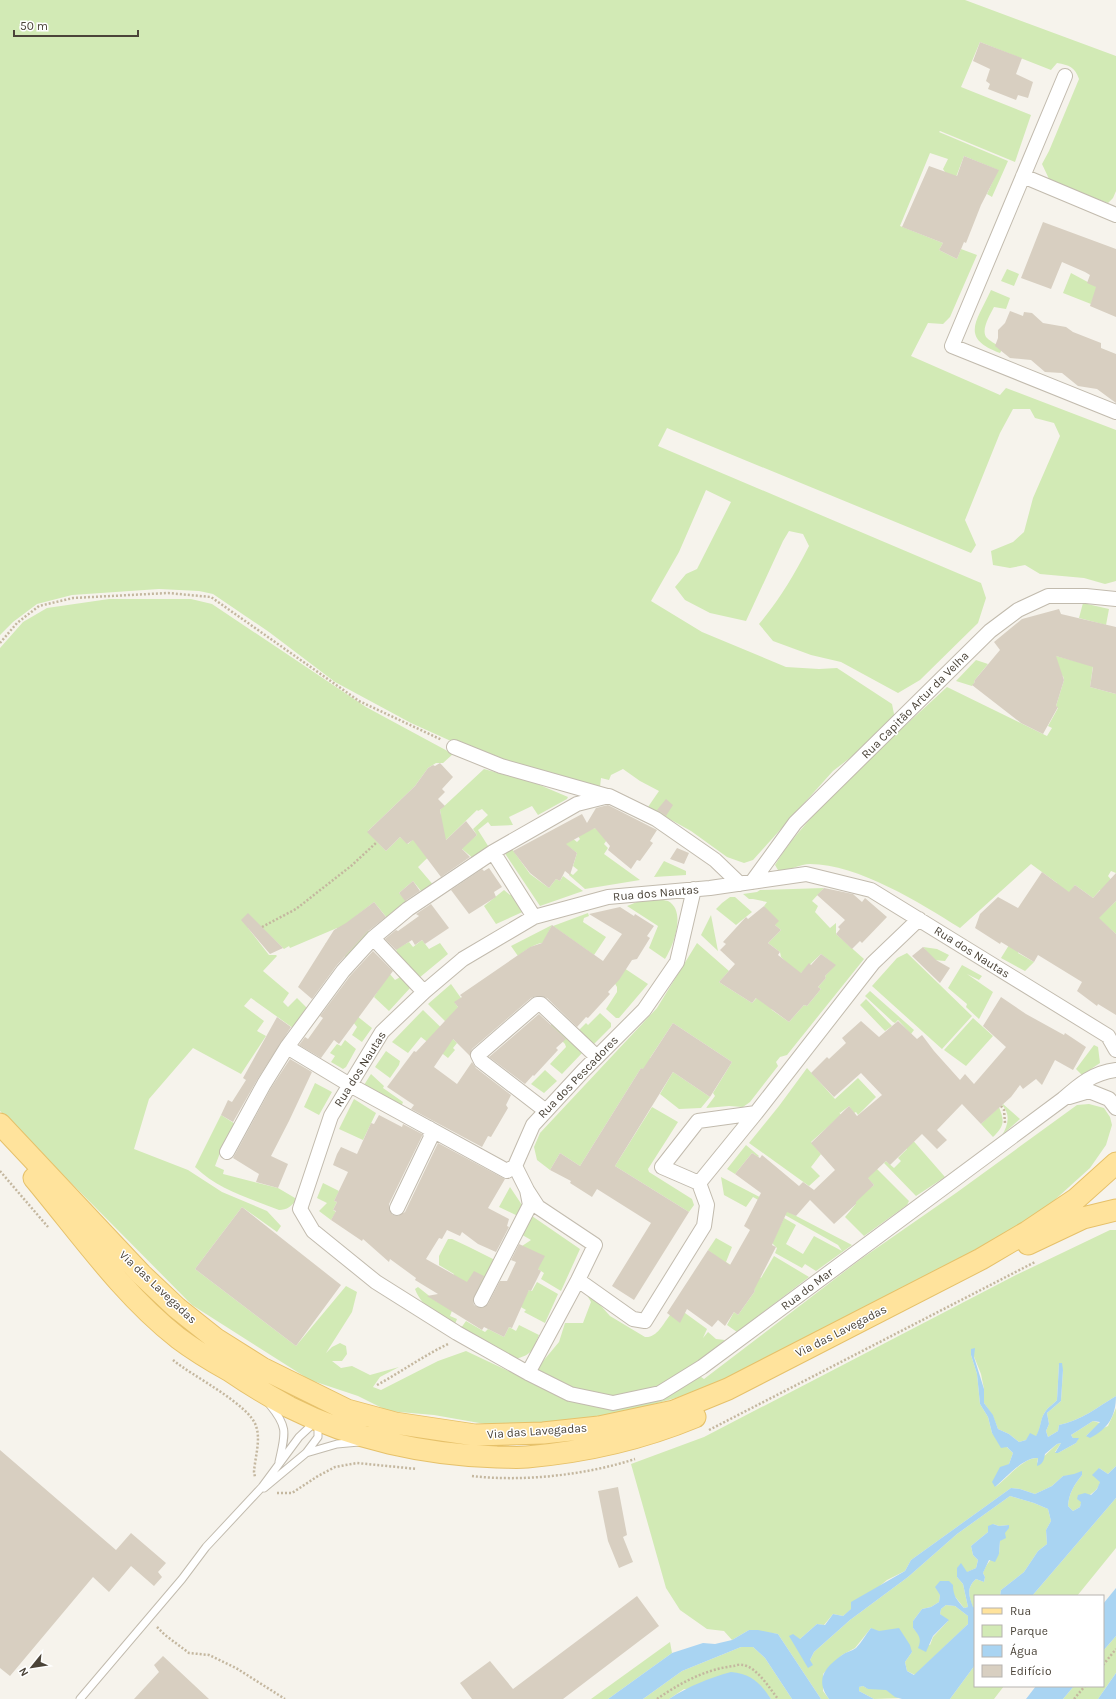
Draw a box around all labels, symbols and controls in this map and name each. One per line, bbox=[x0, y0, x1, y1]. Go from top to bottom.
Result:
scale bar bbox=[14, 12, 138, 38]
text: 50 m bbox=[20, 19, 48, 33]
street label: Rua Capitão Artur da Velha bbox=[859, 649, 971, 761]
street label: Rua dos Nautas bbox=[612, 882, 700, 904]
street label: Rua dos Nautas bbox=[932, 923, 1012, 981]
street label: Rua dos Nautas bbox=[331, 1029, 389, 1109]
street label: Rua dos Pescadores bbox=[535, 1033, 621, 1121]
street label: Via das Lavegadas bbox=[116, 1248, 200, 1326]
street label: Rua do Mar bbox=[778, 1264, 836, 1313]
street label: Via das Lavegadas bbox=[793, 1302, 889, 1360]
street label: Via das Lavegadas bbox=[486, 1421, 588, 1441]
legend bbox=[974, 1595, 1104, 1687]
text: Rua bbox=[1010, 1604, 1031, 1618]
text: Parque bbox=[1010, 1624, 1048, 1638]
text: Água bbox=[1010, 1643, 1038, 1658]
north arrow bbox=[12, 1647, 52, 1687]
text: Edifício bbox=[1010, 1664, 1051, 1678]
text: N bbox=[16, 1665, 31, 1678]

